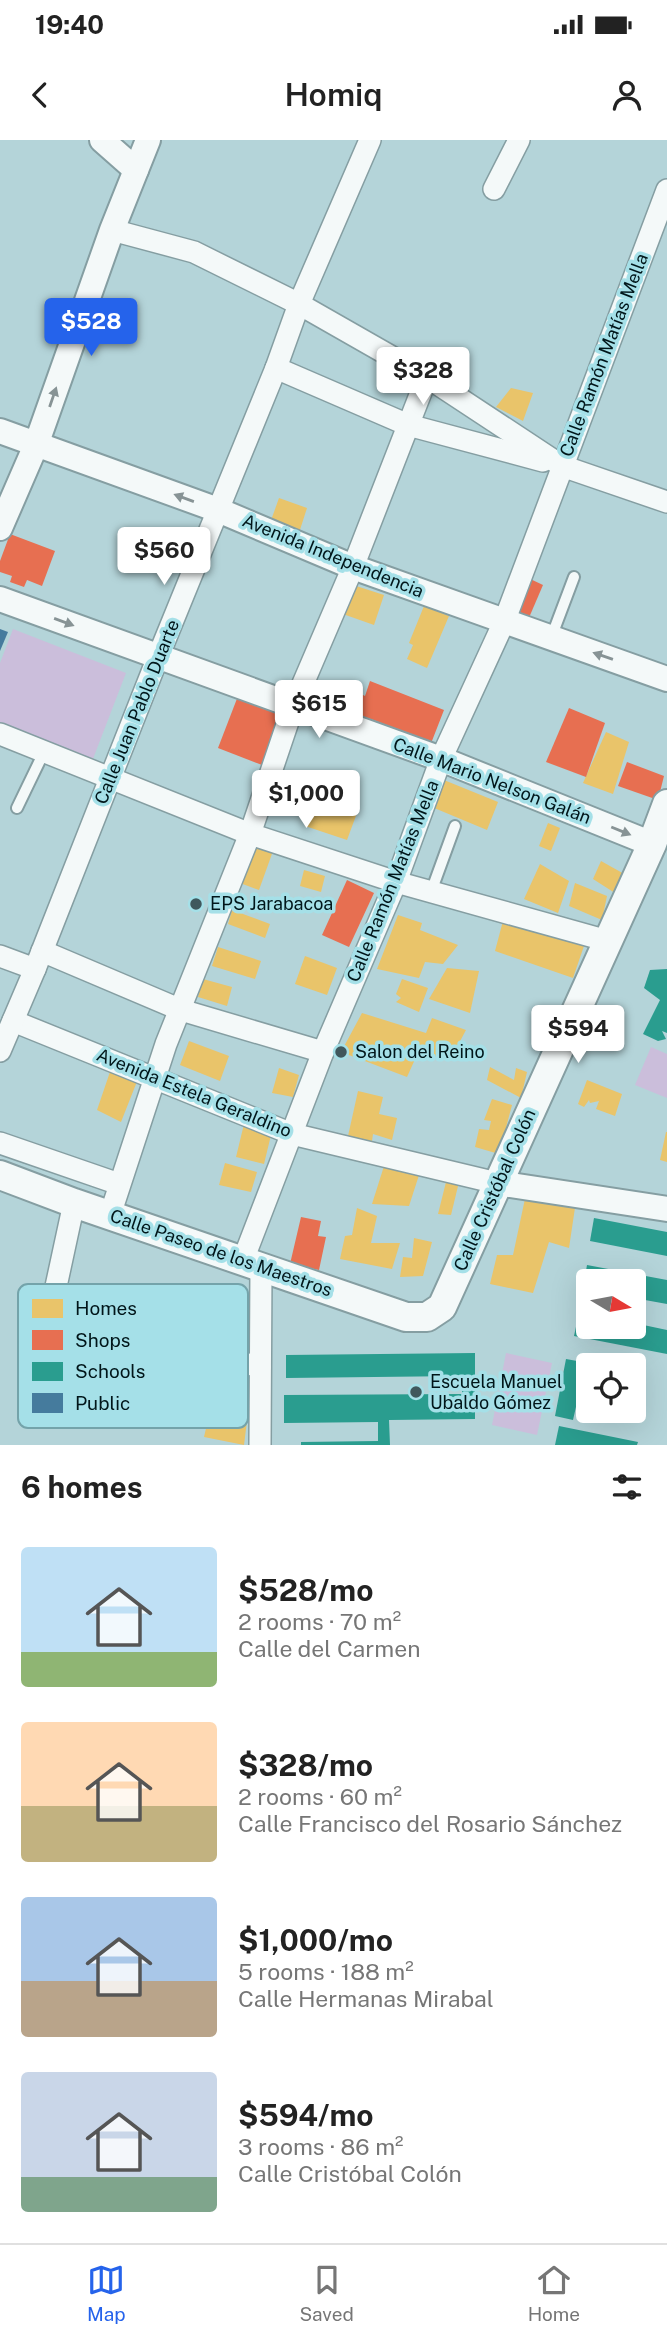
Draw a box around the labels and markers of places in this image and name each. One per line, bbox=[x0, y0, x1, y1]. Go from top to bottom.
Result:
pin: $528 bbox=[50, 298, 132, 358]
pin: $328 bbox=[382, 348, 464, 407]
pin: $560 bbox=[123, 528, 205, 587]
pin: $615 bbox=[278, 680, 360, 740]
pin: $1,000 bbox=[249, 770, 363, 830]
place label: EPS Jarabacoa bbox=[210, 893, 333, 914]
marker: EPS Jarabacoa bbox=[188, 896, 204, 912]
pin: $594 bbox=[537, 1006, 619, 1065]
place label: Salon del Reino bbox=[355, 1041, 485, 1062]
marker: Salon del Reino bbox=[333, 1044, 349, 1060]
place label: Escuela Manuel Ubaldo Gómez bbox=[430, 1371, 563, 1413]
marker: Escuela Manuel Ubaldo Gómez bbox=[408, 1384, 424, 1400]

